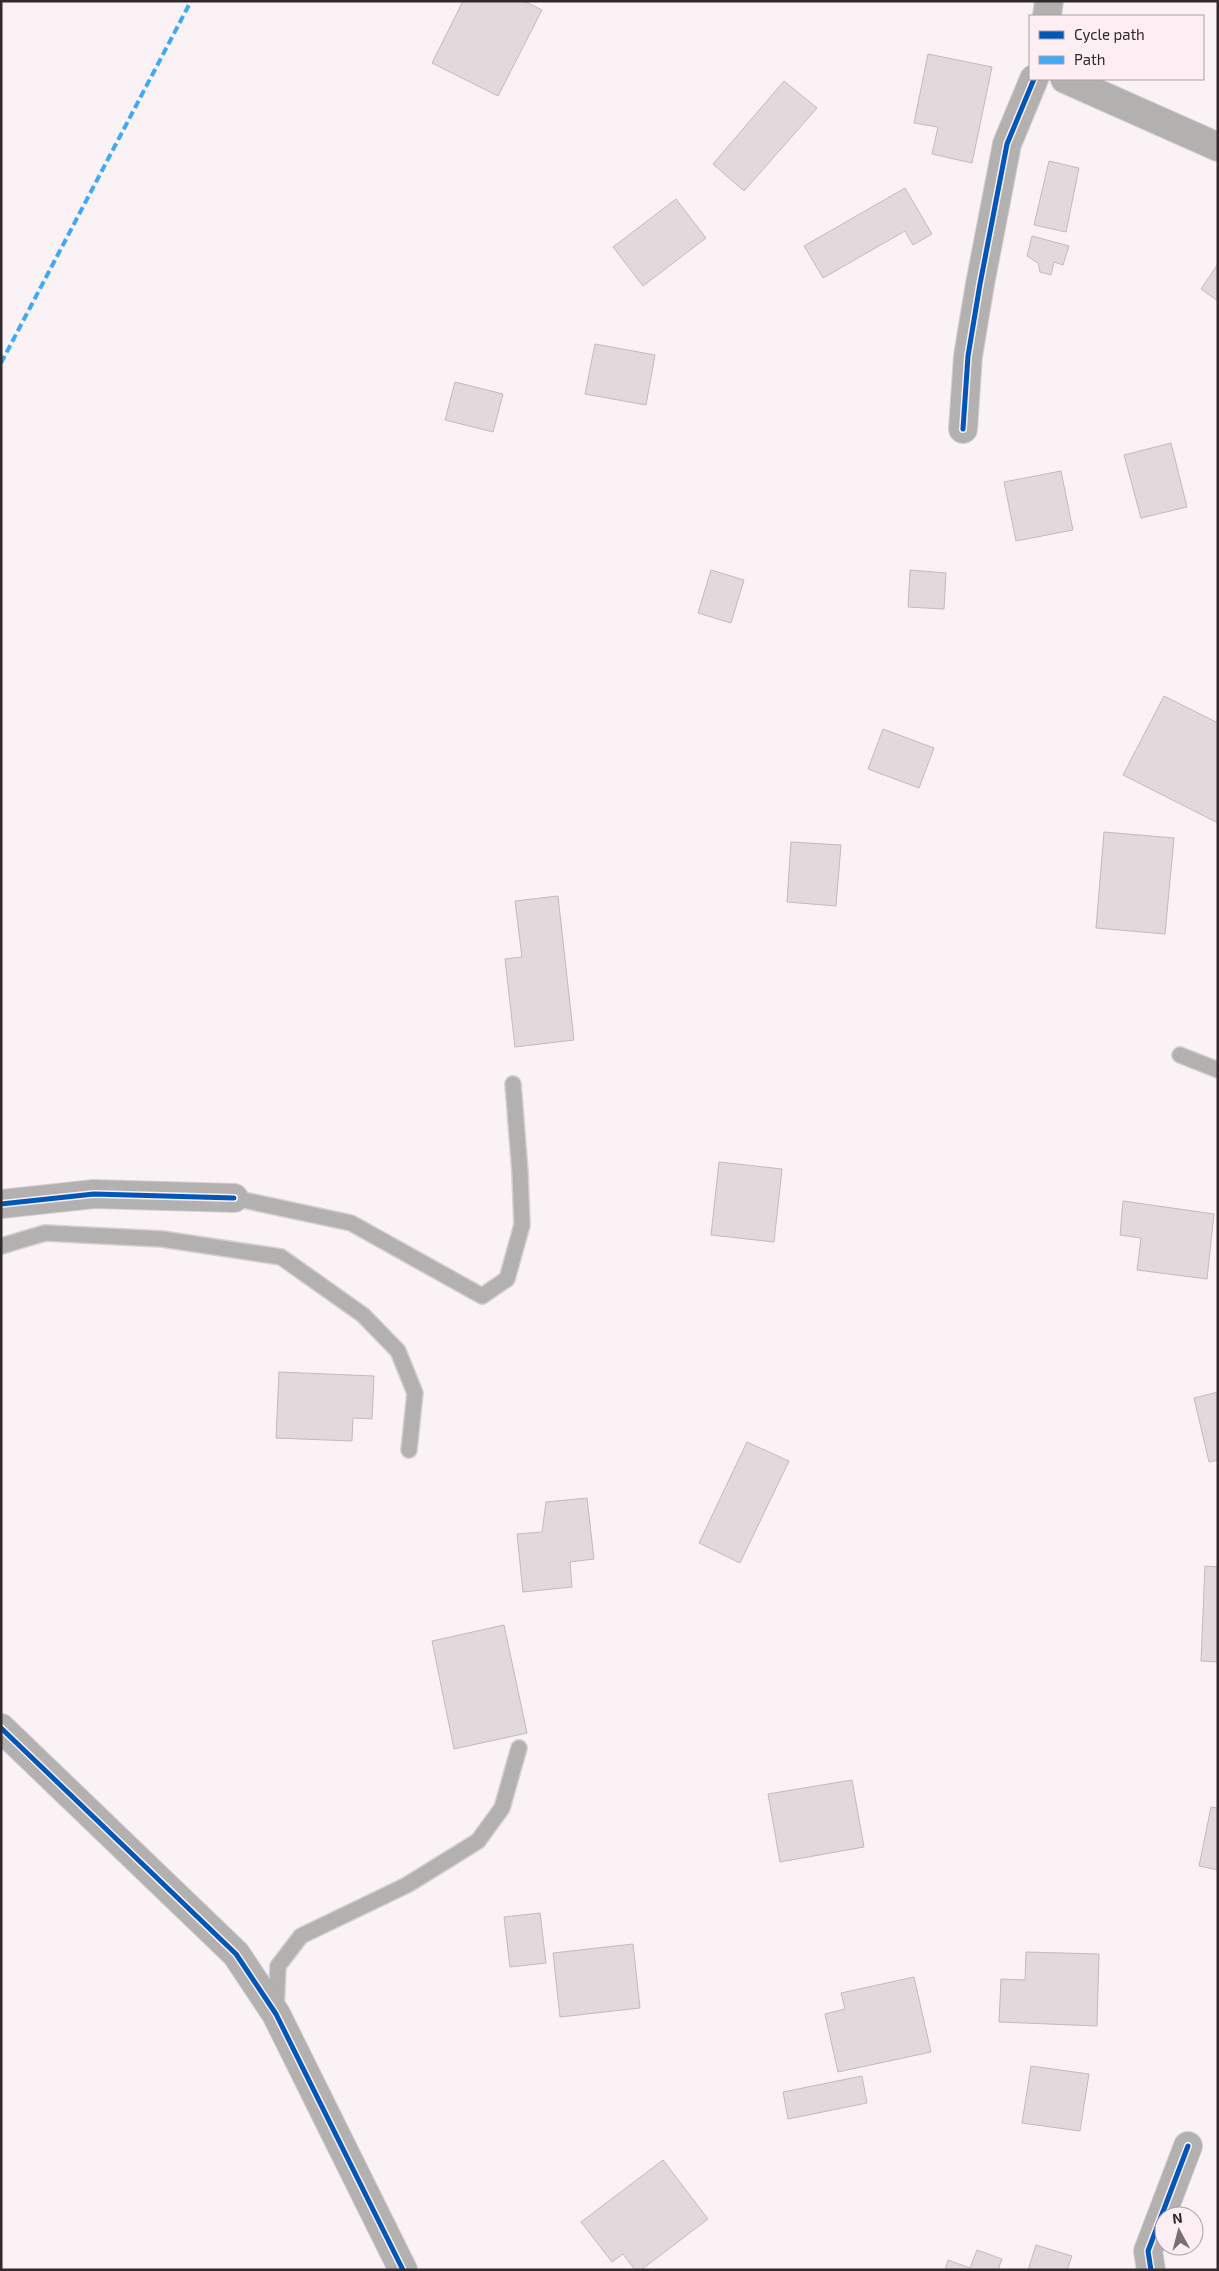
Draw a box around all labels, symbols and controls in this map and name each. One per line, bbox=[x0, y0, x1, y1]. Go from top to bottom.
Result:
legend bbox=[1029, 15, 1204, 80]
text: Cycle path bbox=[1074, 25, 1145, 43]
text: Path bbox=[1074, 50, 1105, 68]
north arrow bbox=[1154, 2206, 1204, 2256]
text: N bbox=[1171, 2209, 1183, 2227]

